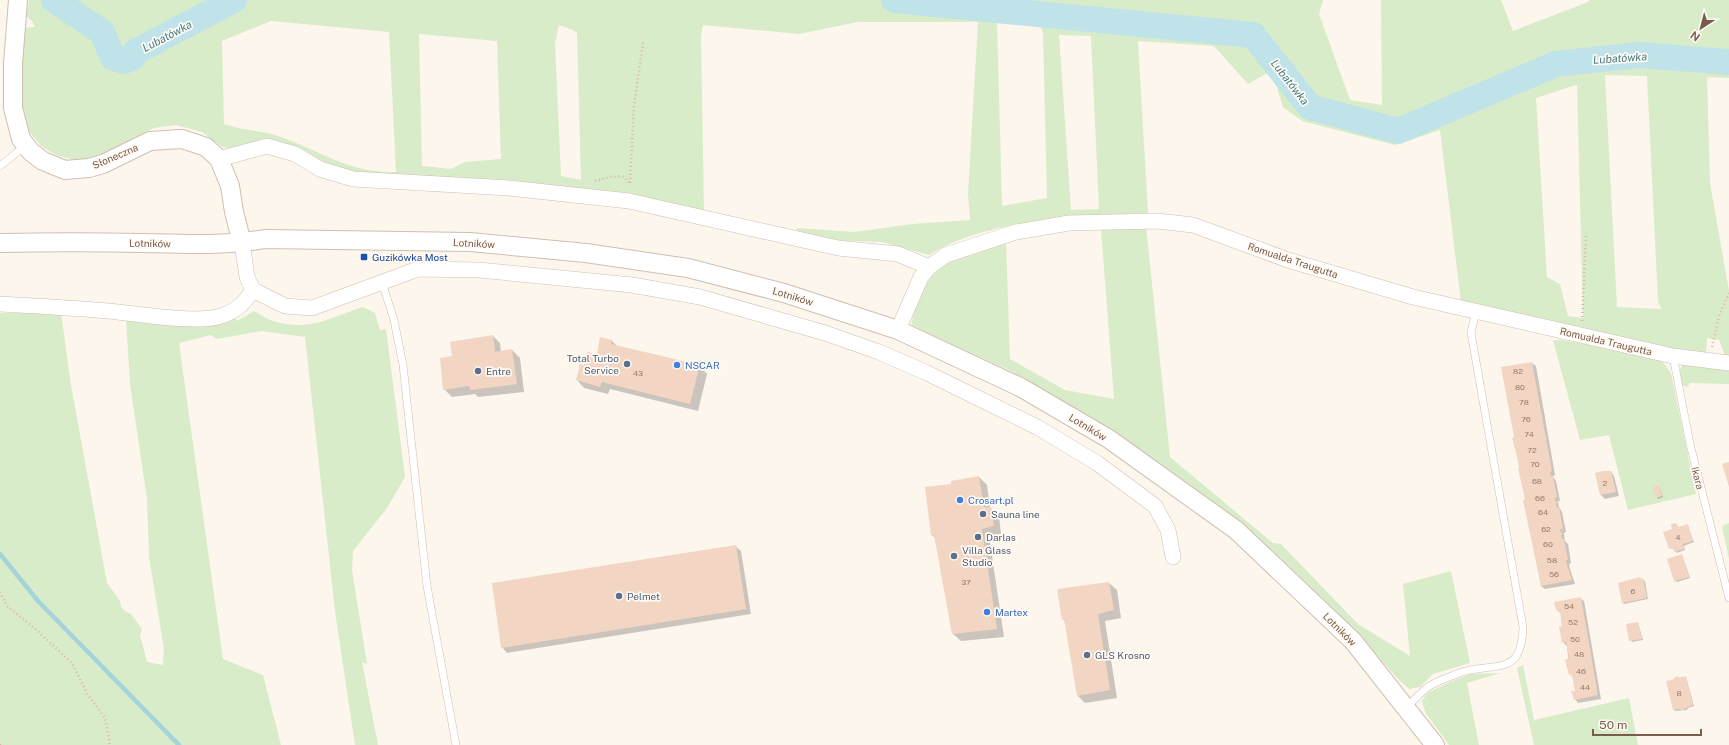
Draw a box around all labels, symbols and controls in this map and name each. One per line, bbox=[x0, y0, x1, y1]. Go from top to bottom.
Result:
north arrow bbox=[1681, 8, 1721, 48]
water label: Lubatówka bbox=[140, 18, 194, 54]
text: N bbox=[1688, 29, 1702, 43]
water label: Lubatówka bbox=[1593, 50, 1648, 66]
water label: Lubatówka bbox=[1269, 57, 1311, 107]
street label: Słoneczna bbox=[90, 141, 140, 171]
street label: Lotników bbox=[453, 236, 495, 250]
street label: Lotników bbox=[129, 237, 171, 249]
street label: Romualda Traugutta bbox=[1246, 240, 1340, 280]
place label: Guzikówka Most bbox=[372, 251, 448, 263]
marker: Guzikówka Most bbox=[359, 252, 369, 262]
street label: Lotników bbox=[771, 284, 815, 308]
street label: Romualda Traugutta bbox=[1559, 325, 1653, 357]
place label: Total Turbo Service bbox=[567, 352, 619, 376]
marker: Total Turbo Service bbox=[622, 359, 632, 369]
place label: NSCAR bbox=[685, 359, 720, 371]
marker: NSCAR bbox=[672, 360, 682, 370]
place label: Entre bbox=[486, 365, 511, 377]
marker: Entre bbox=[473, 366, 483, 376]
house number: 82 bbox=[1513, 366, 1523, 376]
house number: 43 bbox=[633, 368, 643, 378]
house number: 80 bbox=[1515, 382, 1525, 392]
house number: 78 bbox=[1519, 397, 1529, 407]
street label: Lotników bbox=[1067, 411, 1109, 443]
house number: 76 bbox=[1521, 414, 1531, 424]
house number: 74 bbox=[1524, 429, 1534, 439]
house number: 72 bbox=[1527, 445, 1537, 455]
house number: 70 bbox=[1530, 459, 1540, 469]
street label: Ikara bbox=[1689, 465, 1707, 491]
house number: 68 bbox=[1532, 476, 1542, 486]
house number: 2 bbox=[1603, 478, 1608, 488]
house number: 66 bbox=[1535, 493, 1545, 503]
place label: Crosart.pl bbox=[968, 494, 1014, 506]
marker: Crosart.pl bbox=[955, 495, 965, 505]
house number: 64 bbox=[1538, 507, 1548, 517]
place label: Sauna line bbox=[991, 508, 1040, 520]
marker: Sauna line bbox=[978, 509, 988, 519]
house number: 62 bbox=[1541, 524, 1551, 534]
place label: Darlas bbox=[986, 531, 1016, 543]
marker: Darlas bbox=[973, 532, 983, 542]
house number: 4 bbox=[1675, 532, 1681, 542]
house number: 60 bbox=[1543, 539, 1553, 549]
place label: Villa Glass Studio bbox=[962, 544, 1011, 568]
marker: Villa Glass Studio bbox=[949, 551, 959, 561]
house number: 58 bbox=[1547, 555, 1557, 565]
house number: 56 bbox=[1549, 569, 1559, 579]
house number: 37 bbox=[961, 577, 971, 587]
house number: 6 bbox=[1631, 586, 1636, 596]
place label: Pelmet bbox=[627, 590, 660, 602]
marker: Pelmet bbox=[614, 591, 624, 601]
house number: 54 bbox=[1564, 601, 1574, 611]
place label: Martex bbox=[995, 606, 1028, 618]
marker: Martex bbox=[982, 607, 992, 617]
street label: Lotników bbox=[1321, 610, 1359, 648]
house number: 52 bbox=[1568, 617, 1578, 627]
house number: 50 bbox=[1570, 634, 1580, 644]
place label: GLS Krosno bbox=[1095, 649, 1150, 661]
house number: 48 bbox=[1574, 649, 1584, 659]
marker: GLS Krosno bbox=[1082, 650, 1092, 660]
house number: 46 bbox=[1576, 666, 1586, 676]
house number: 44 bbox=[1580, 682, 1590, 692]
house number: 8 bbox=[1676, 688, 1682, 698]
scale bar bbox=[1593, 711, 1701, 737]
text: 50 m bbox=[1599, 718, 1627, 732]

